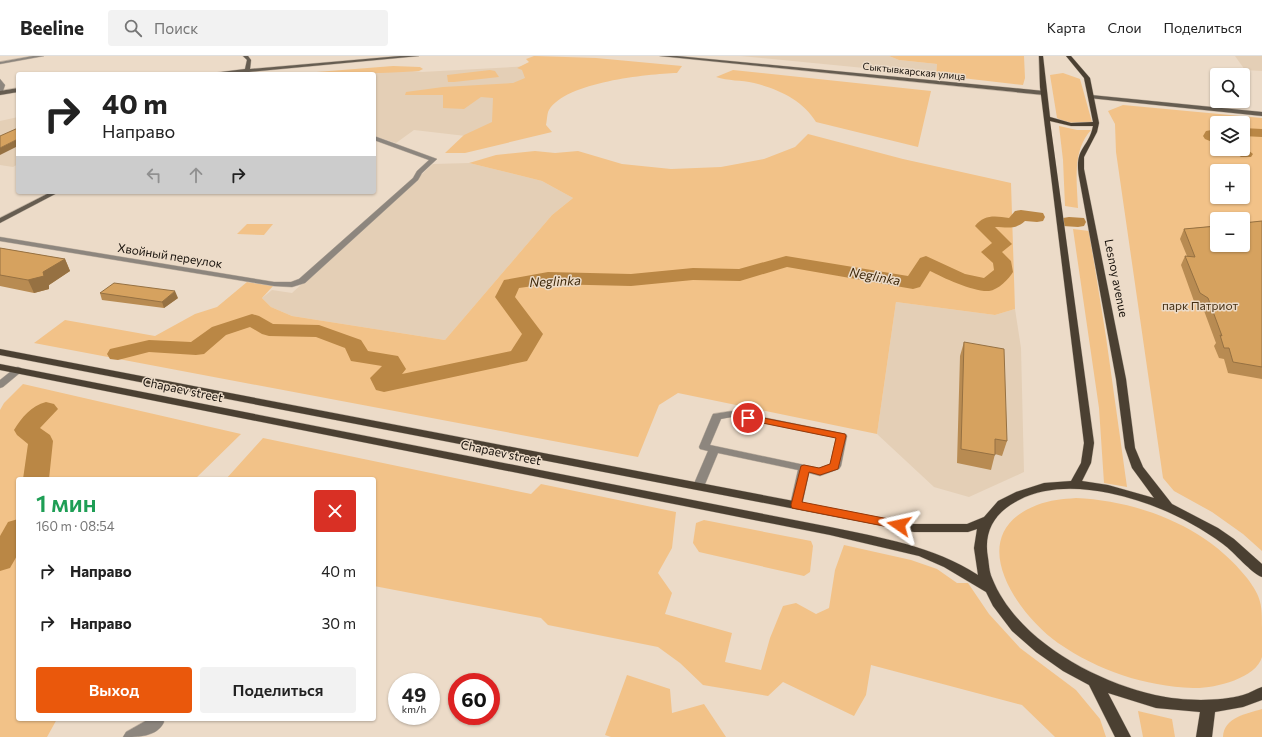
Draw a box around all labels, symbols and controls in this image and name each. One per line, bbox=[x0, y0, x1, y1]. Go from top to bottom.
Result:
search box bbox=[108, 10, 388, 46]
text: Beeline bbox=[20, 16, 84, 39]
icon: search bbox=[122, 17, 144, 39]
text: Поиск bbox=[154, 19, 198, 37]
text: Карта bbox=[1047, 19, 1085, 36]
text: Слои bbox=[1107, 19, 1142, 36]
text: Поделиться bbox=[1164, 19, 1242, 36]
street label: Сыктывкарская улица bbox=[862, 60, 966, 82]
map controls bbox=[1210, 68, 1250, 252]
button: search bbox=[1210, 68, 1250, 108]
text: 40 m bbox=[102, 86, 168, 120]
icon: right bbox=[36, 88, 88, 140]
button: layers bbox=[1210, 116, 1250, 156]
text: Направо bbox=[102, 120, 175, 142]
icon: left bbox=[143, 164, 165, 186]
icon: ahead bbox=[185, 164, 207, 186]
icon: right bbox=[227, 164, 249, 186]
button: + bbox=[1210, 164, 1250, 204]
button: − bbox=[1210, 212, 1250, 252]
street label: Lesnoy avenue bbox=[1103, 238, 1131, 318]
street label: Хвойный переулок bbox=[117, 240, 224, 270]
water label: Neglinka bbox=[848, 264, 902, 288]
water label: Neglinka bbox=[529, 272, 581, 290]
park label: парк Патриот bbox=[1162, 298, 1238, 312]
street label: Chapaev street bbox=[142, 374, 225, 404]
pin bbox=[731, 401, 765, 435]
icon: arrive bbox=[737, 407, 759, 429]
street label: Chapaev street bbox=[460, 437, 543, 467]
text: 1 мин bbox=[36, 488, 97, 517]
button: close bbox=[314, 490, 356, 532]
position arrow bbox=[878, 504, 920, 546]
text: 160 m · 08:54 bbox=[36, 518, 115, 534]
icon: right bbox=[36, 560, 58, 582]
text: Направо bbox=[70, 562, 132, 580]
text: 40 m bbox=[321, 562, 356, 580]
icon: right bbox=[36, 612, 58, 634]
text: Направо bbox=[70, 614, 132, 632]
text: 30 m bbox=[322, 614, 356, 632]
button: Выход bbox=[36, 667, 192, 713]
button: Поделиться bbox=[200, 667, 356, 713]
speed limit sign: 60 bbox=[448, 673, 500, 725]
text: 49 bbox=[402, 682, 426, 706]
text: km/h bbox=[402, 703, 426, 715]

